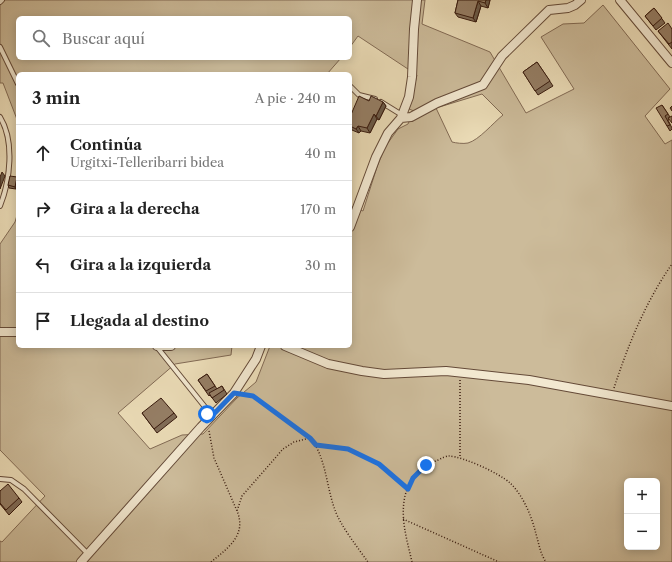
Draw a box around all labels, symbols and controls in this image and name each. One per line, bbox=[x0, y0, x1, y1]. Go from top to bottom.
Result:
search box bbox=[16, 16, 352, 60]
icon: search bbox=[30, 27, 52, 49]
text: Buscar aquí bbox=[62, 29, 145, 48]
text: 3 min bbox=[32, 88, 81, 108]
text: A pie · 240 m bbox=[255, 90, 336, 106]
text: Continúa bbox=[70, 135, 142, 154]
icon: ahead bbox=[32, 142, 54, 164]
text: 40 m bbox=[305, 145, 336, 161]
text: Urgitxi-Telleribarri bidea bbox=[70, 154, 224, 170]
icon: right bbox=[32, 198, 54, 220]
text: Gira a la derecha bbox=[70, 199, 200, 218]
text: 170 m bbox=[300, 201, 336, 217]
icon: left bbox=[32, 254, 54, 276]
text: Gira a la izquierda bbox=[70, 255, 211, 274]
text: 30 m bbox=[305, 257, 336, 273]
icon: arrive bbox=[32, 310, 54, 332]
text: Llegada al destino bbox=[70, 311, 209, 330]
route start bbox=[198, 405, 216, 423]
route end bbox=[417, 456, 435, 474]
map controls bbox=[624, 478, 660, 550]
button: + bbox=[624, 478, 660, 514]
button: − bbox=[624, 514, 660, 550]

